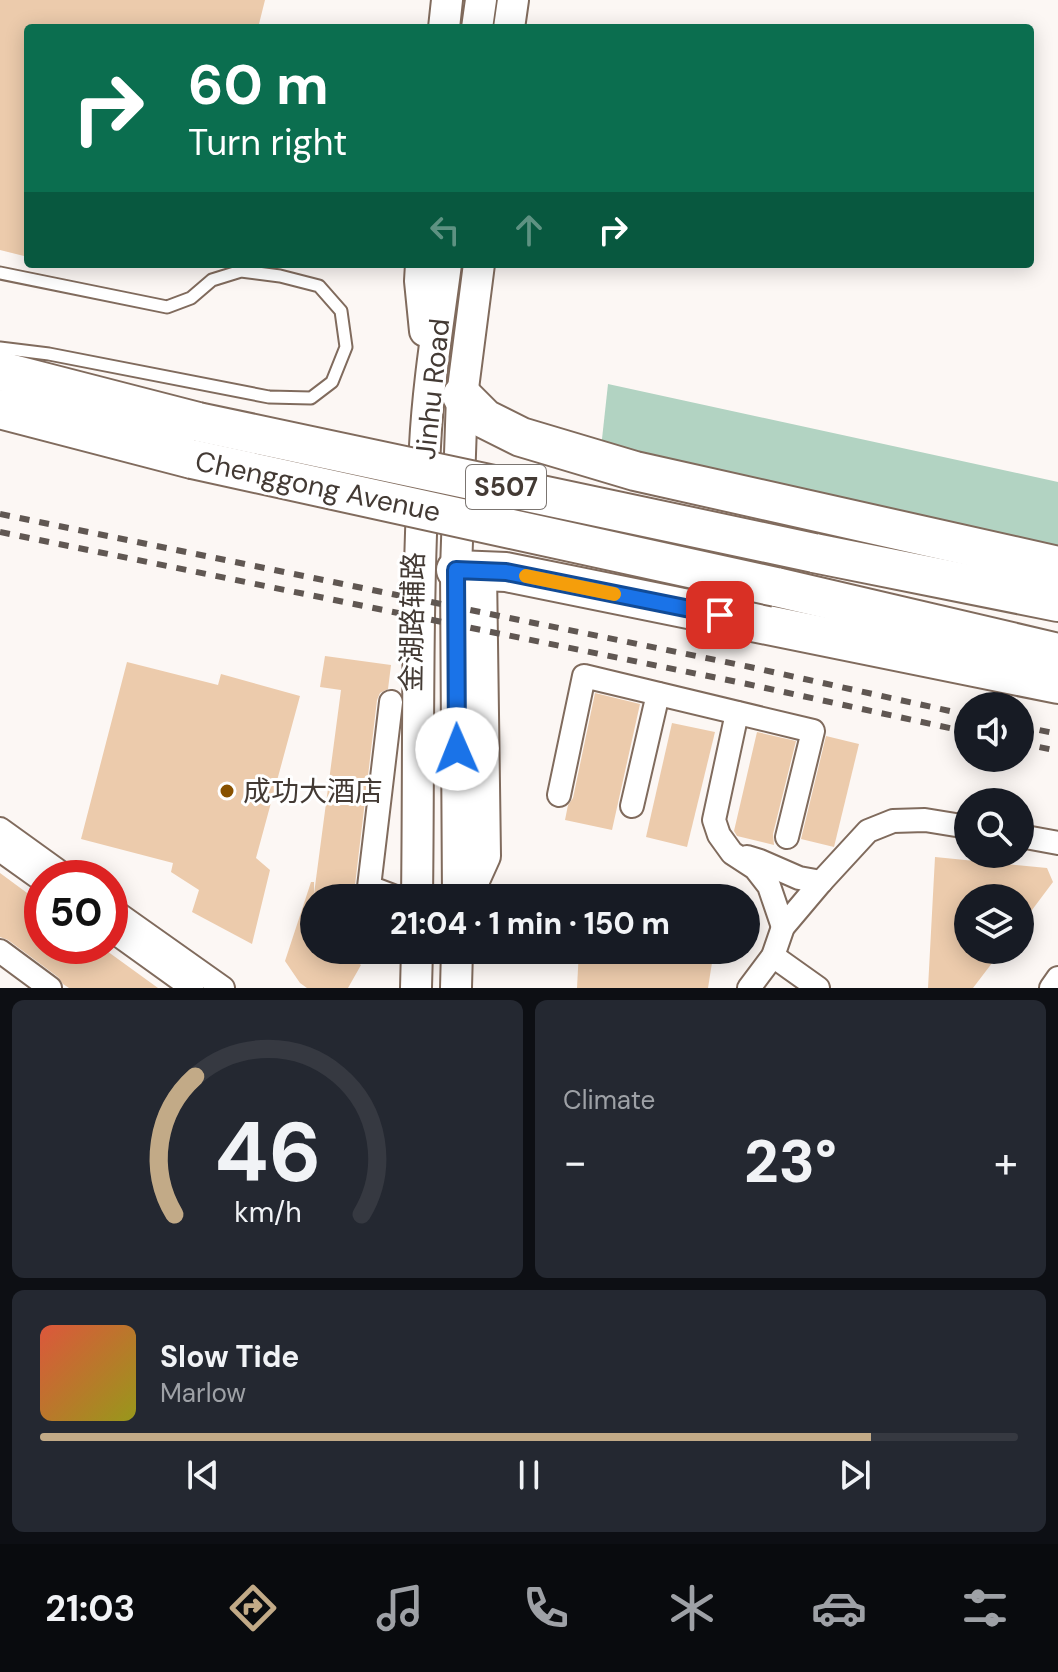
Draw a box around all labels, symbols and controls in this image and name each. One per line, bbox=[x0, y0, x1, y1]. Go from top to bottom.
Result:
text: 60 m bbox=[188, 48, 329, 121]
icon: right bbox=[56, 56, 160, 160]
text: Turn right bbox=[188, 119, 347, 166]
icon: left bbox=[423, 208, 467, 252]
icon: ahead bbox=[507, 208, 551, 252]
icon: right bbox=[591, 208, 635, 252]
street label: Jinhu Road bbox=[407, 317, 458, 461]
street label: Chenggong Avenue bbox=[192, 442, 444, 531]
road number: S507 bbox=[466, 465, 546, 509]
street label: 金湖路辅路 bbox=[393, 552, 432, 692]
pin bbox=[686, 581, 754, 649]
icon: arrive bbox=[698, 593, 742, 637]
map controls bbox=[954, 692, 1034, 964]
button: sound bbox=[954, 692, 1034, 772]
position arrow bbox=[415, 707, 499, 791]
place label: 成功大酒店 bbox=[243, 773, 383, 810]
marker: 成功大酒店 bbox=[218, 782, 236, 800]
button: search bbox=[954, 788, 1034, 868]
speed limit sign: 50 bbox=[24, 860, 128, 964]
button: layers bbox=[954, 884, 1034, 964]
text: 21:04 · 1 min · 150 m bbox=[390, 904, 670, 943]
text: Climate bbox=[563, 1083, 655, 1117]
text: 46 bbox=[214, 1098, 321, 1207]
text: 23° bbox=[744, 1122, 837, 1201]
text: − bbox=[563, 1133, 587, 1191]
text: + bbox=[994, 1133, 1018, 1191]
text: km/h bbox=[234, 1194, 301, 1231]
text: Slow Tide bbox=[160, 1337, 299, 1376]
text: Marlow bbox=[160, 1376, 246, 1410]
icon: previous bbox=[181, 1453, 225, 1497]
icon: pause bbox=[507, 1453, 551, 1497]
icon: next bbox=[833, 1453, 877, 1497]
icon: directions bbox=[225, 1580, 281, 1636]
icon: music bbox=[372, 1580, 428, 1636]
icon: phone bbox=[518, 1580, 574, 1636]
icon: climate bbox=[664, 1580, 720, 1636]
icon: car bbox=[811, 1580, 867, 1636]
icon: filters bbox=[957, 1580, 1013, 1636]
text: 21:03 bbox=[45, 1585, 135, 1632]

